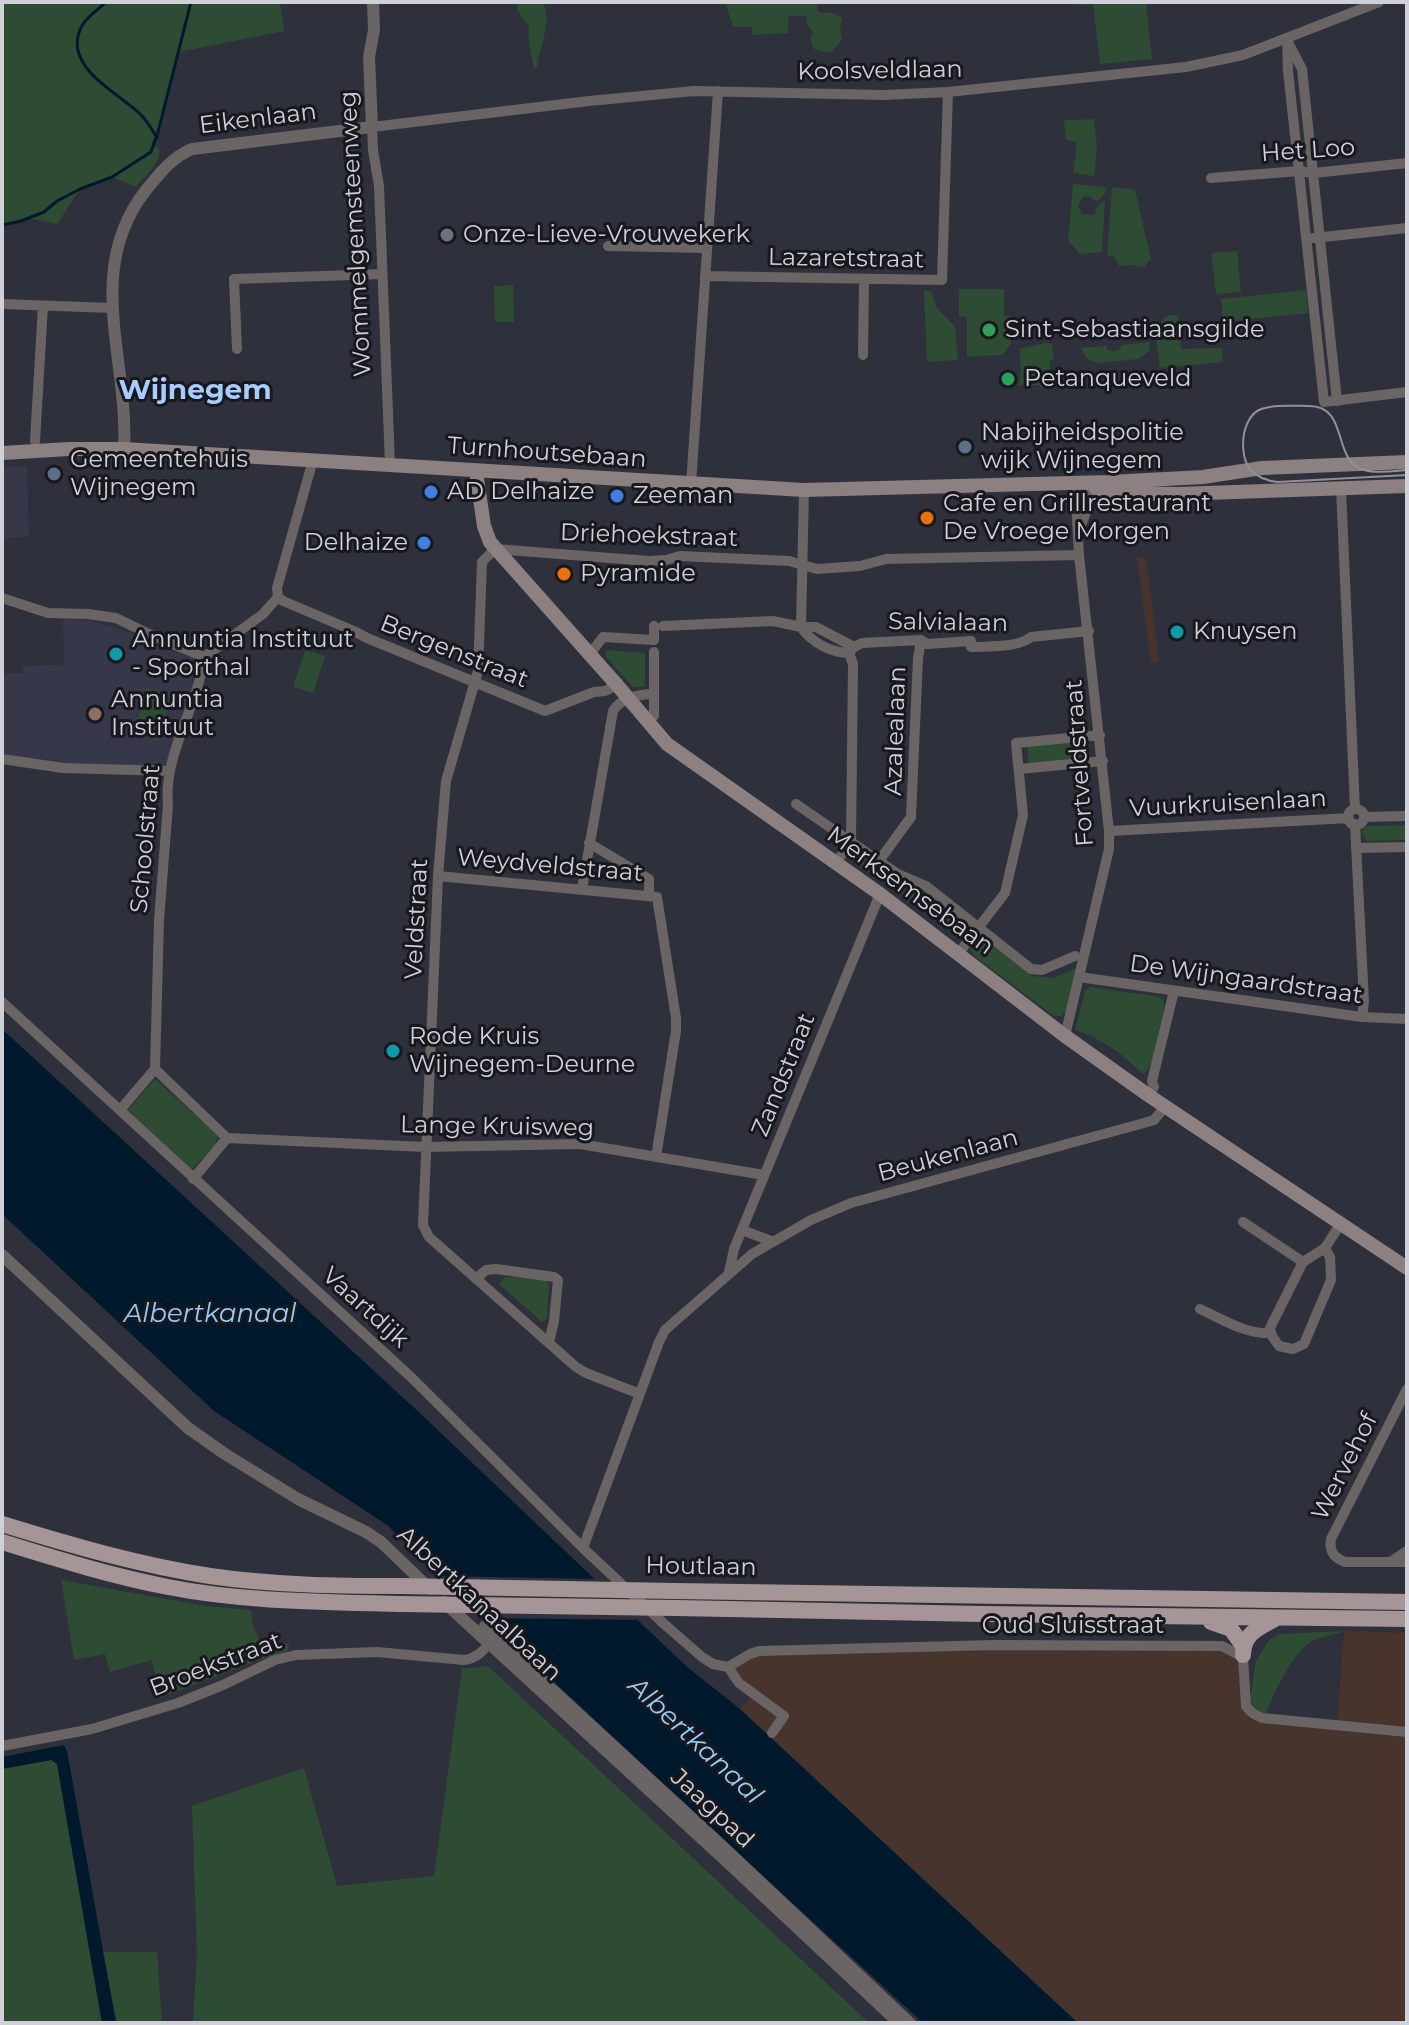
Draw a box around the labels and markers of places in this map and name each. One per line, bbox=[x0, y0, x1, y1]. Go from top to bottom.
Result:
place label: Onze-Lieve-Vrouwekerk bbox=[463, 221, 750, 249]
marker: Onze-Lieve-Vrouwekerk bbox=[438, 226, 456, 244]
place label: Sint-Sebastiaansgilde bbox=[1005, 316, 1265, 344]
marker: Sint-Sebastiaansgilde bbox=[980, 321, 998, 339]
place label: Petanqueveld bbox=[1024, 365, 1192, 393]
marker: Petanqueveld bbox=[999, 370, 1017, 388]
place label: Nabijheidspolitie wijk Wijnegem bbox=[981, 419, 1184, 475]
marker: Nabijheidspolitie wijk Wijnegem bbox=[956, 438, 974, 456]
place label: Gemeentehuis Wijnegem bbox=[70, 446, 248, 502]
marker: Gemeentehuis Wijnegem bbox=[45, 465, 63, 483]
place label: AD Delhaize bbox=[447, 478, 594, 506]
place label: Zeeman bbox=[633, 482, 733, 510]
marker: AD Delhaize bbox=[422, 483, 440, 501]
marker: Zeeman bbox=[608, 487, 626, 505]
place label: Cafe en Grillrestaurant De Vroege Morgen bbox=[943, 490, 1211, 546]
marker: Cafe en Grillrestaurant De Vroege Morgen bbox=[918, 509, 936, 527]
place label: Delhaize bbox=[304, 529, 408, 557]
marker: Delhaize bbox=[415, 534, 433, 552]
place label: Pyramide bbox=[580, 560, 696, 588]
marker: Pyramide bbox=[555, 565, 573, 583]
place label: Knuysen bbox=[1193, 618, 1297, 646]
marker: Knuysen bbox=[1168, 623, 1186, 641]
place label: Annuntia Instituut - Sporthal bbox=[132, 626, 354, 682]
marker: Annuntia Instituut - Sporthal bbox=[107, 645, 125, 663]
place label: Annuntia Instituut bbox=[111, 686, 223, 742]
marker: Annuntia Instituut bbox=[86, 705, 104, 723]
place label: Rode Kruis Wijnegem-Deurne bbox=[409, 1023, 635, 1079]
marker: Rode Kruis Wijnegem-Deurne bbox=[384, 1042, 402, 1060]

